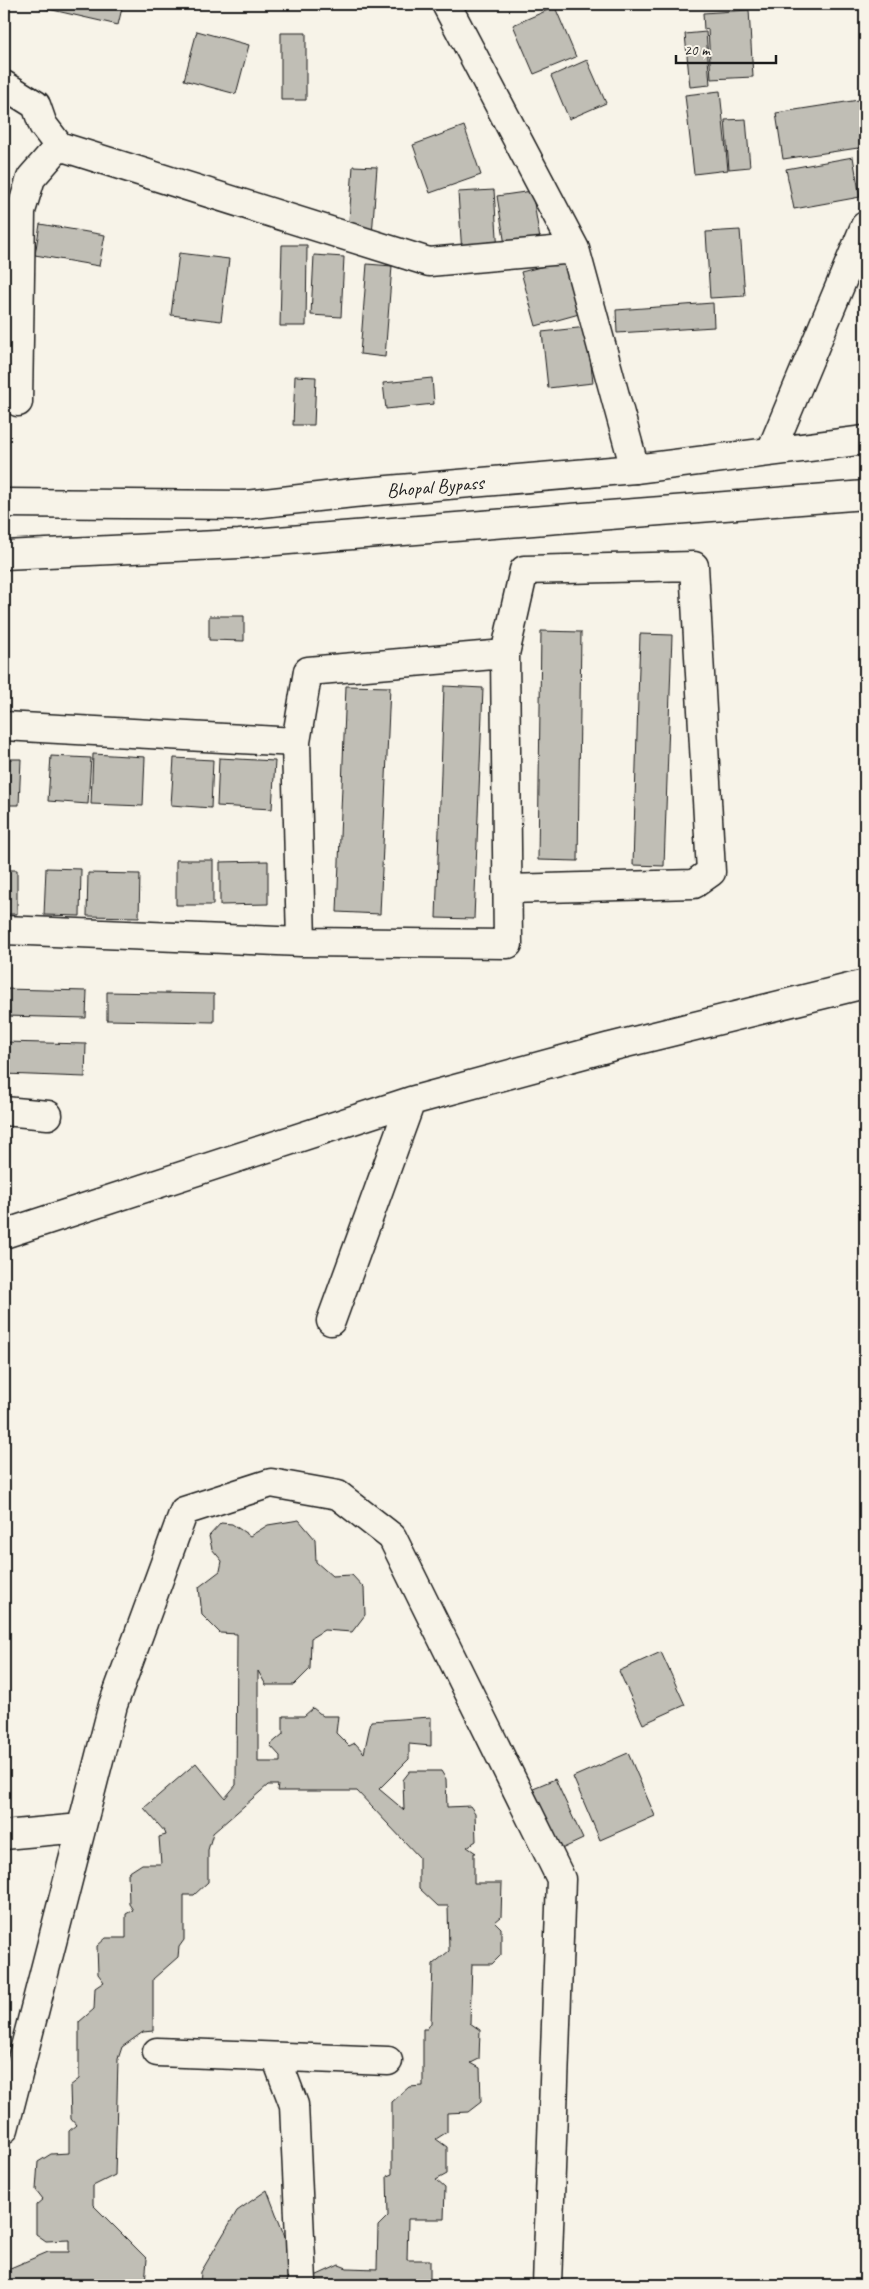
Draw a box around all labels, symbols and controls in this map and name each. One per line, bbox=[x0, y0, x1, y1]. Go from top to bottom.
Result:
scale bar bbox=[676, 32, 776, 64]
text: 20 m bbox=[684, 41, 711, 60]
street label: Bhopal Bypass bbox=[386, 470, 487, 503]

